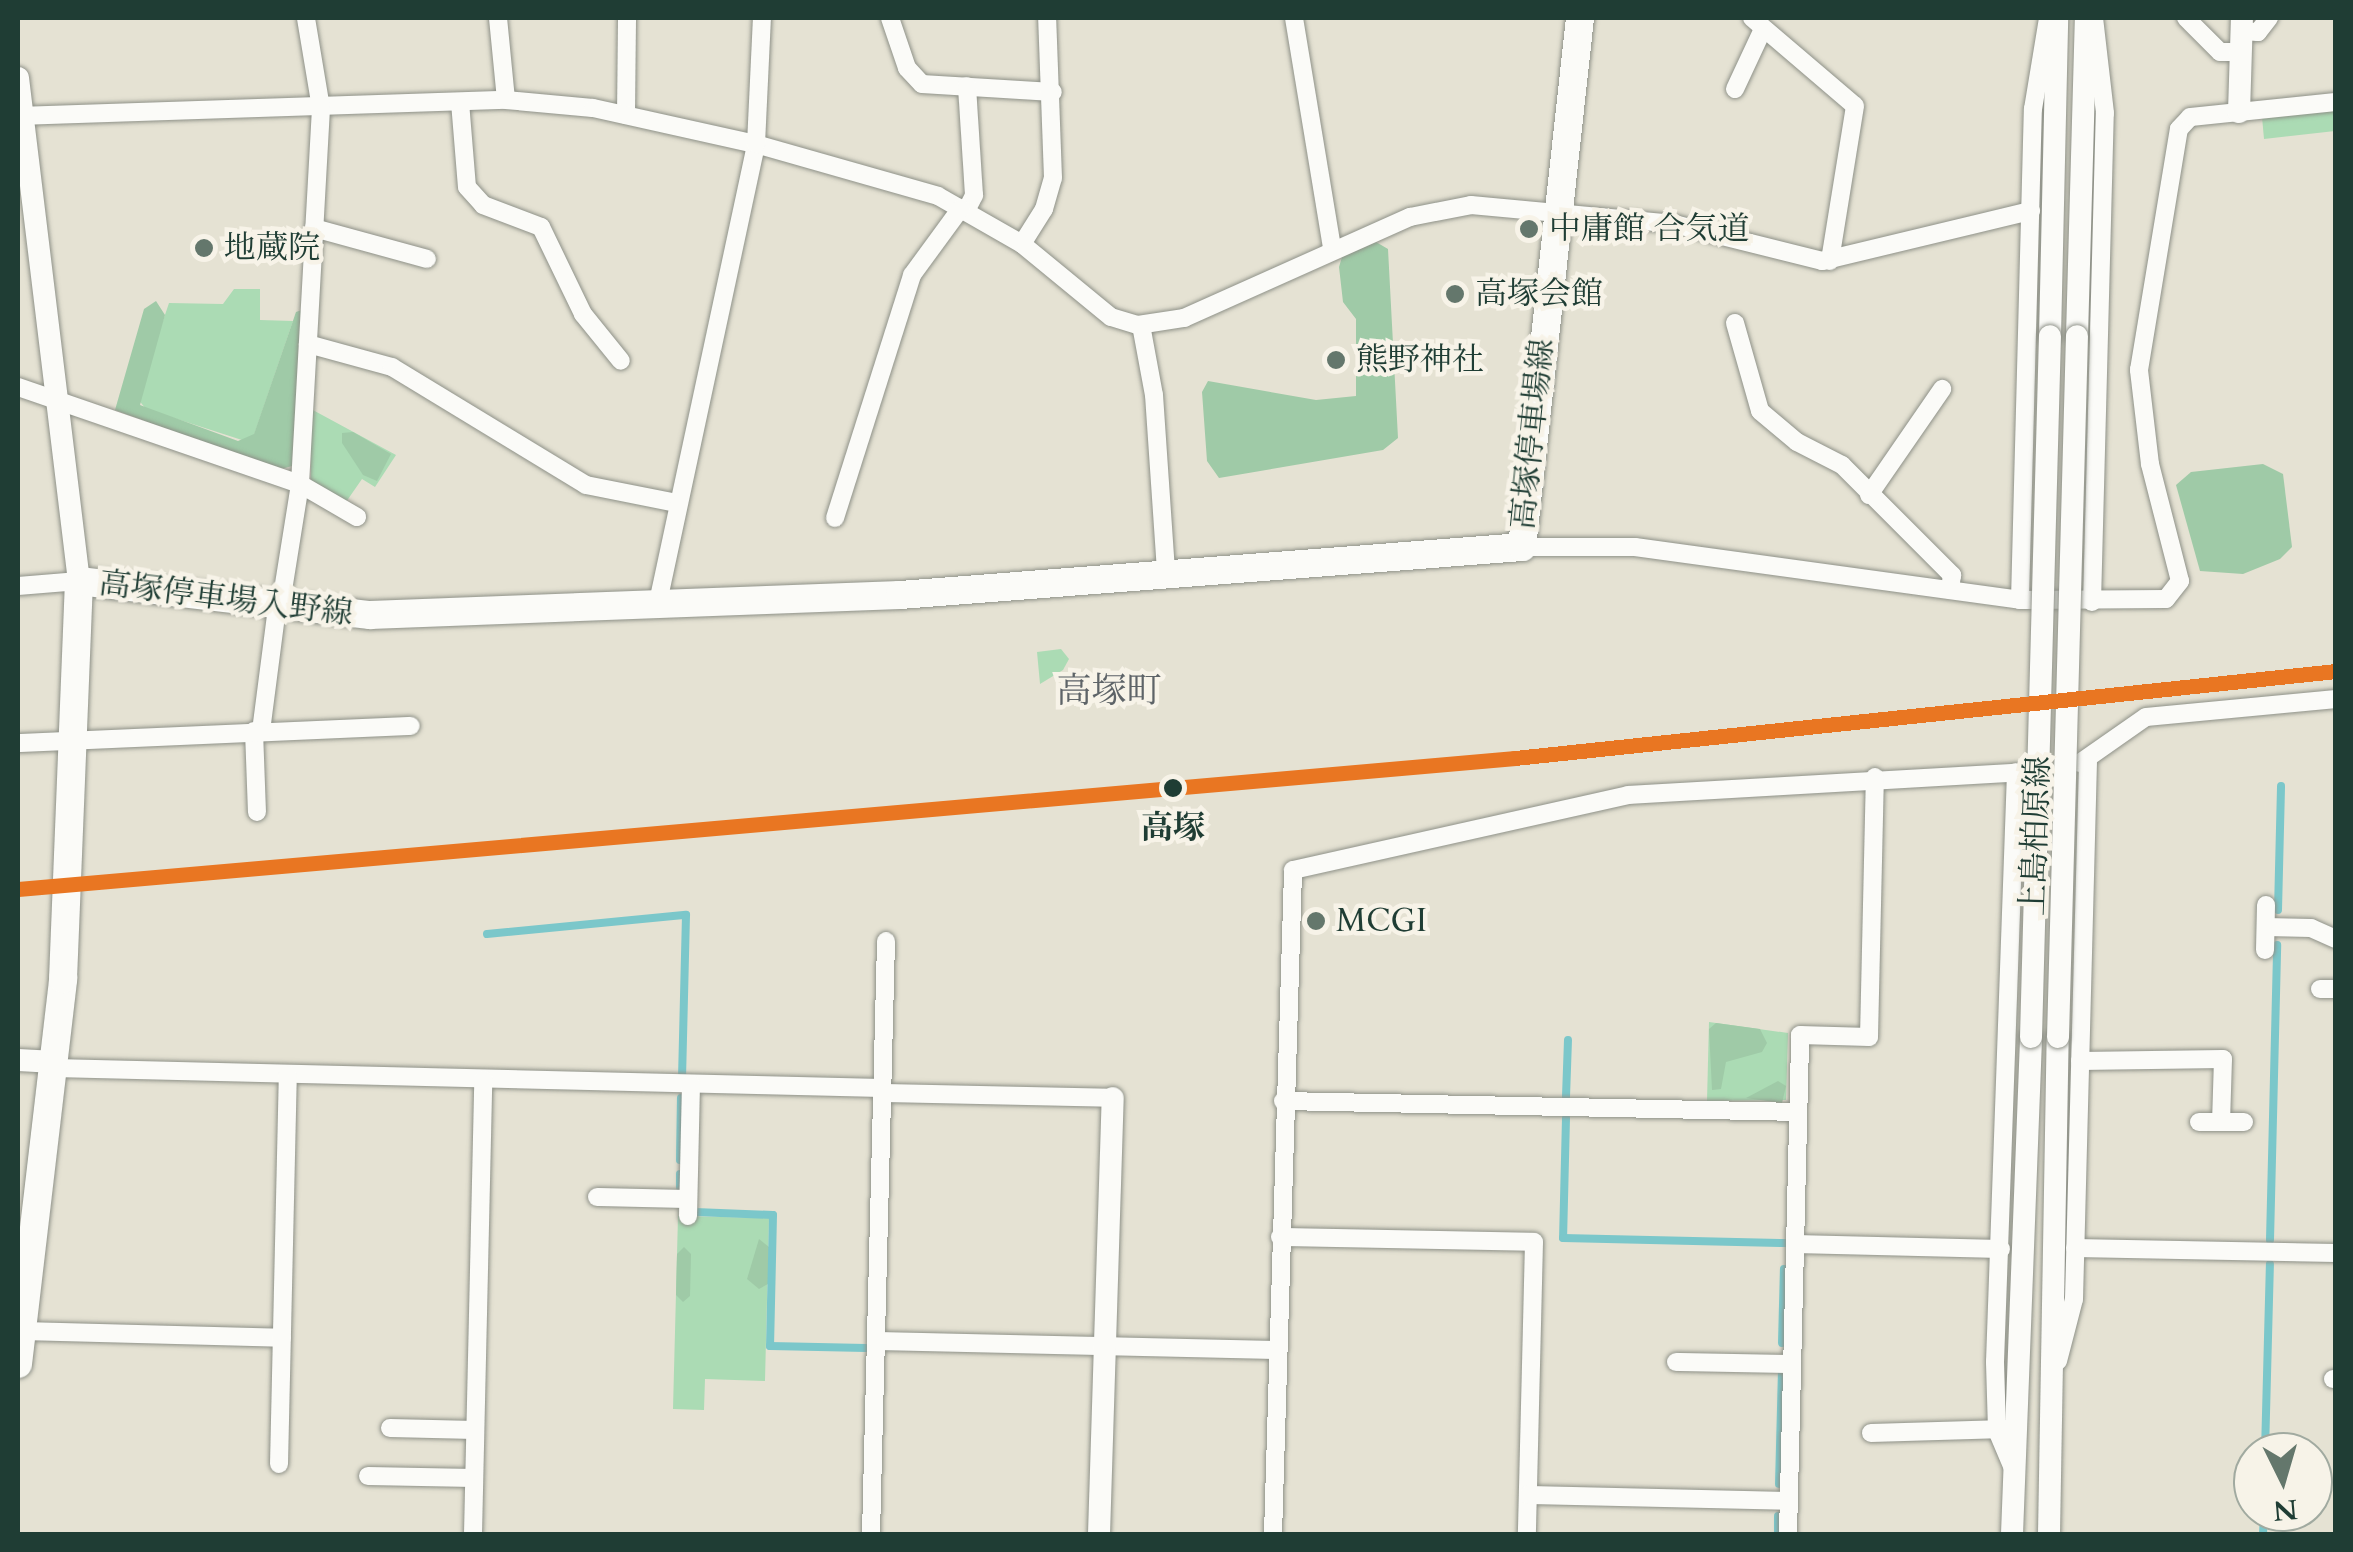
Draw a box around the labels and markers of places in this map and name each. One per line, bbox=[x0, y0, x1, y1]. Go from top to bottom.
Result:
place label: 中庸館 合気道 bbox=[1549, 210, 1750, 248]
marker: 中庸館 合気道 bbox=[1518, 218, 1540, 240]
place label: 地蔵院 bbox=[224, 229, 320, 267]
marker: 地蔵院 bbox=[193, 237, 215, 259]
place label: 高塚会館 bbox=[1475, 275, 1603, 313]
marker: 高塚会館 bbox=[1444, 283, 1466, 305]
place label: 熊野神社 bbox=[1356, 341, 1484, 379]
marker: 熊野神社 bbox=[1325, 349, 1347, 371]
marker: 高塚 bbox=[1157, 772, 1189, 804]
place label: 高塚 bbox=[1141, 809, 1205, 847]
place label: MCGI bbox=[1336, 902, 1427, 940]
marker: MCGI bbox=[1305, 910, 1327, 932]

